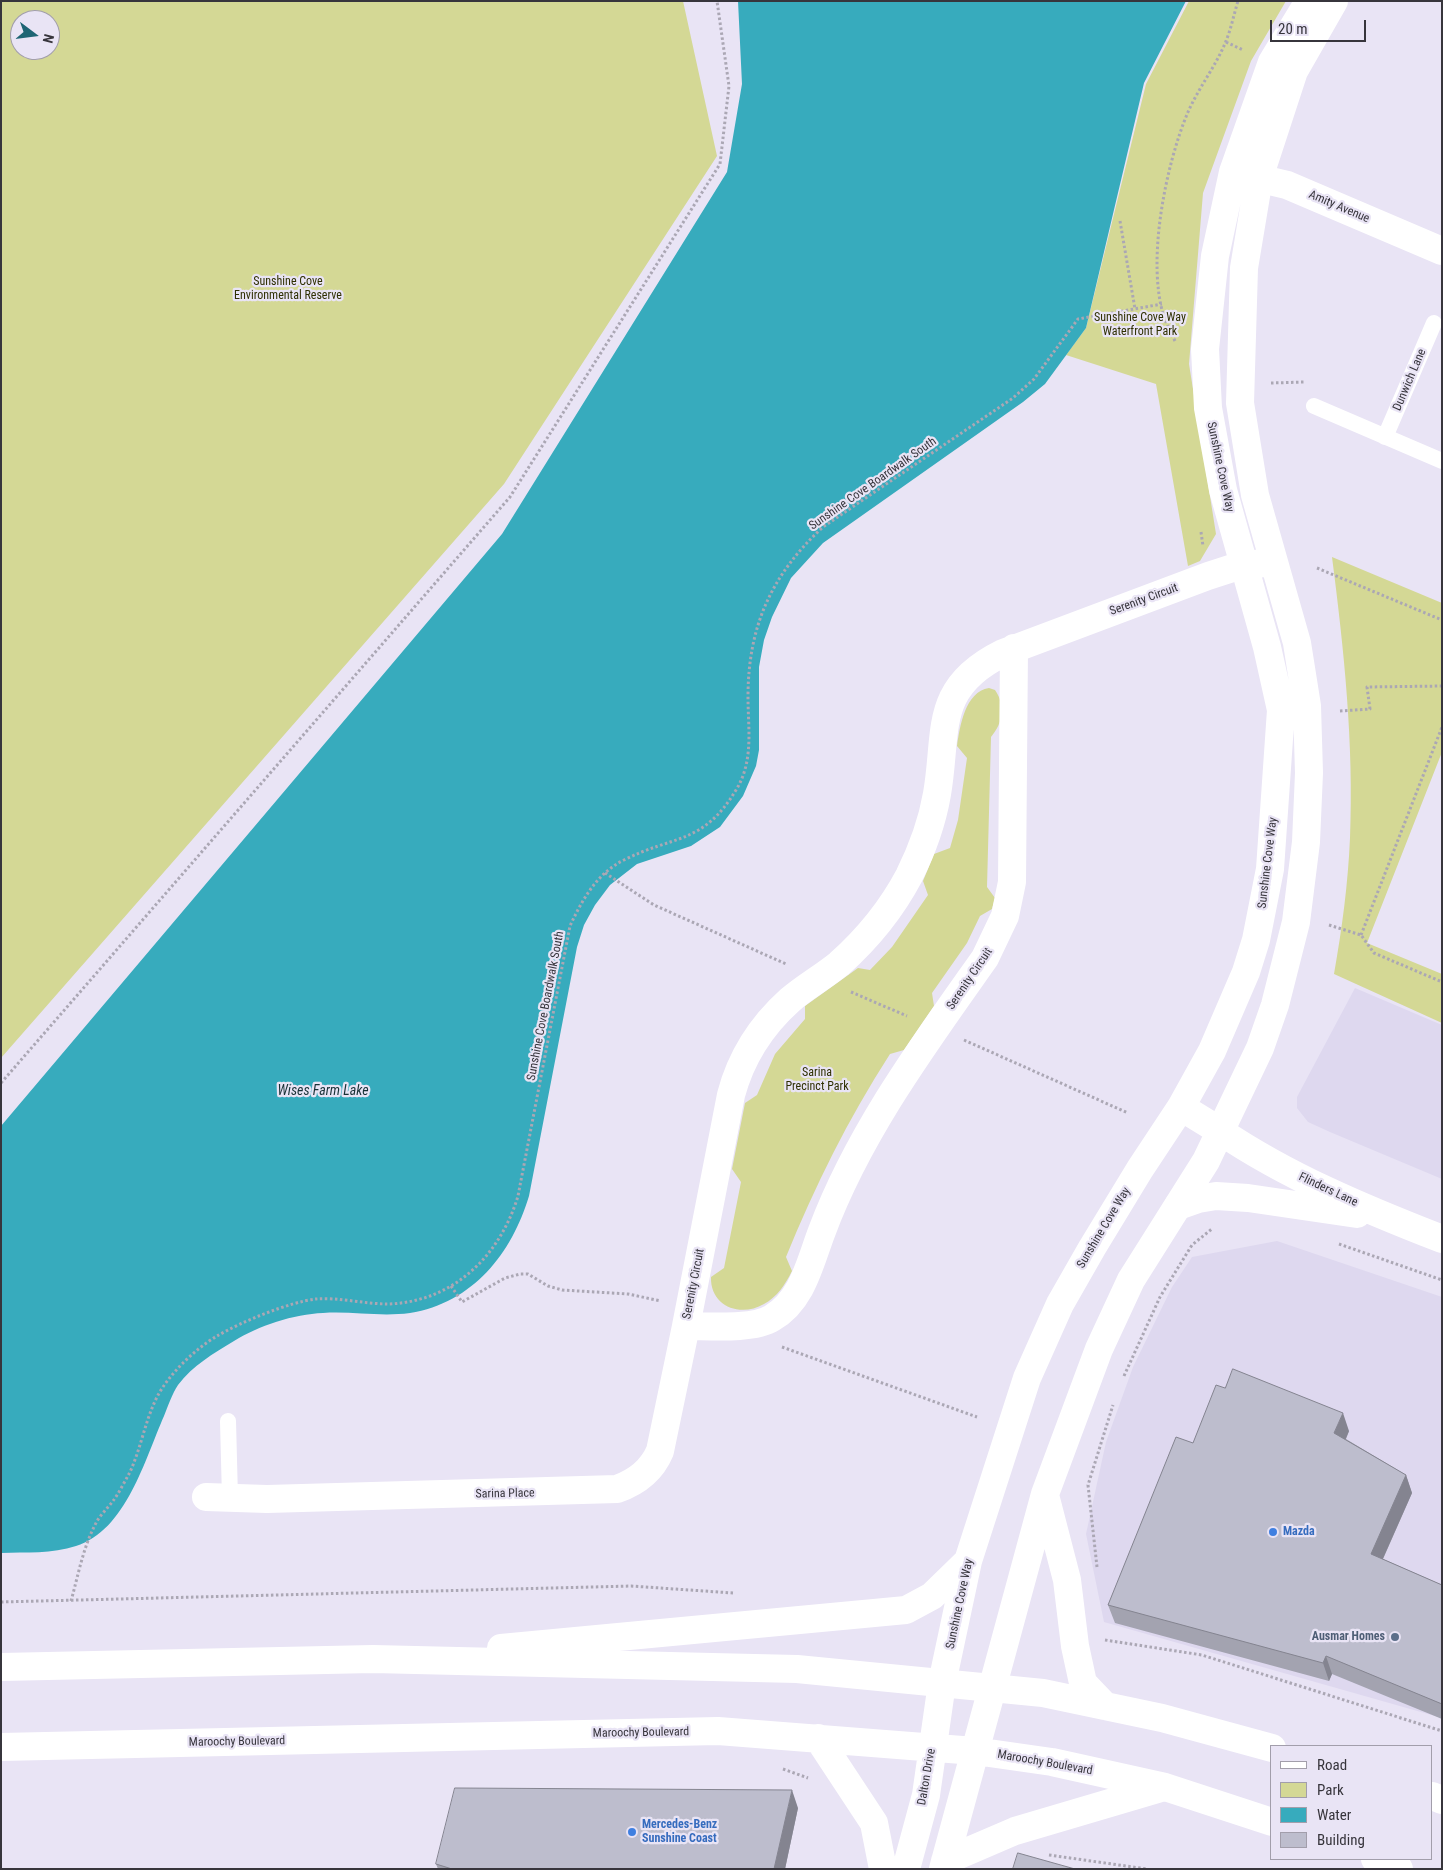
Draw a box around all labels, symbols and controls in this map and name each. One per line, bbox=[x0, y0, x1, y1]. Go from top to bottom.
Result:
north arrow bbox=[10, 10, 60, 60]
scale bar bbox=[1273, 10, 1369, 42]
text: 20 m bbox=[1278, 20, 1308, 38]
text: N bbox=[40, 32, 57, 45]
street label: Amity Avenue bbox=[1306, 188, 1372, 226]
park label: Sunshine Cove Environmental Reserve bbox=[234, 275, 342, 303]
park label: Sunshine Cove Way Waterfront Park bbox=[1094, 311, 1186, 339]
street label: Dunwich Lane bbox=[1390, 347, 1430, 413]
street label: Sunshine Cove Way bbox=[1203, 421, 1237, 513]
street label: Sunshine Cove Boardwalk South bbox=[807, 435, 939, 533]
street label: Serenity Circuit bbox=[1108, 581, 1180, 619]
street label: Sunshine Cove Way bbox=[1255, 817, 1281, 909]
street label: Sunshine Cove Boardwalk South bbox=[524, 930, 568, 1082]
street label: Serenity Circuit bbox=[944, 945, 996, 1013]
park label: Sarina Precinct Park bbox=[785, 1066, 849, 1094]
water label: Wises Farm Lake bbox=[277, 1083, 369, 1099]
street label: Flinders Lane bbox=[1296, 1170, 1360, 1210]
street label: Sunshine Cove Way bbox=[1074, 1185, 1134, 1271]
street label: Serenity Circuit bbox=[680, 1247, 708, 1321]
street label: Sarina Place bbox=[475, 1486, 535, 1502]
place label: Mazda bbox=[1283, 1525, 1315, 1539]
marker: Mazda bbox=[1267, 1526, 1279, 1538]
street label: Sunshine Cove Way bbox=[943, 1558, 977, 1650]
place label: Ausmar Homes bbox=[1312, 1630, 1385, 1644]
marker: Ausmar Homes bbox=[1389, 1631, 1401, 1643]
street label: Maroochy Boulevard bbox=[593, 1725, 689, 1741]
street label: Maroochy Boulevard bbox=[189, 1734, 285, 1750]
legend bbox=[1270, 1745, 1433, 1860]
street label: Dalton Drive bbox=[915, 1748, 939, 1806]
street label: Maroochy Boulevard bbox=[996, 1748, 1094, 1778]
text: Road bbox=[1317, 1756, 1347, 1774]
text: Park bbox=[1317, 1781, 1344, 1799]
text: Water bbox=[1317, 1806, 1351, 1824]
place label: Mercedes-Benz Sunshine Coast bbox=[642, 1818, 717, 1846]
marker: Mercedes-Benz Sunshine Coast bbox=[626, 1826, 638, 1838]
text: Building bbox=[1317, 1831, 1365, 1849]

